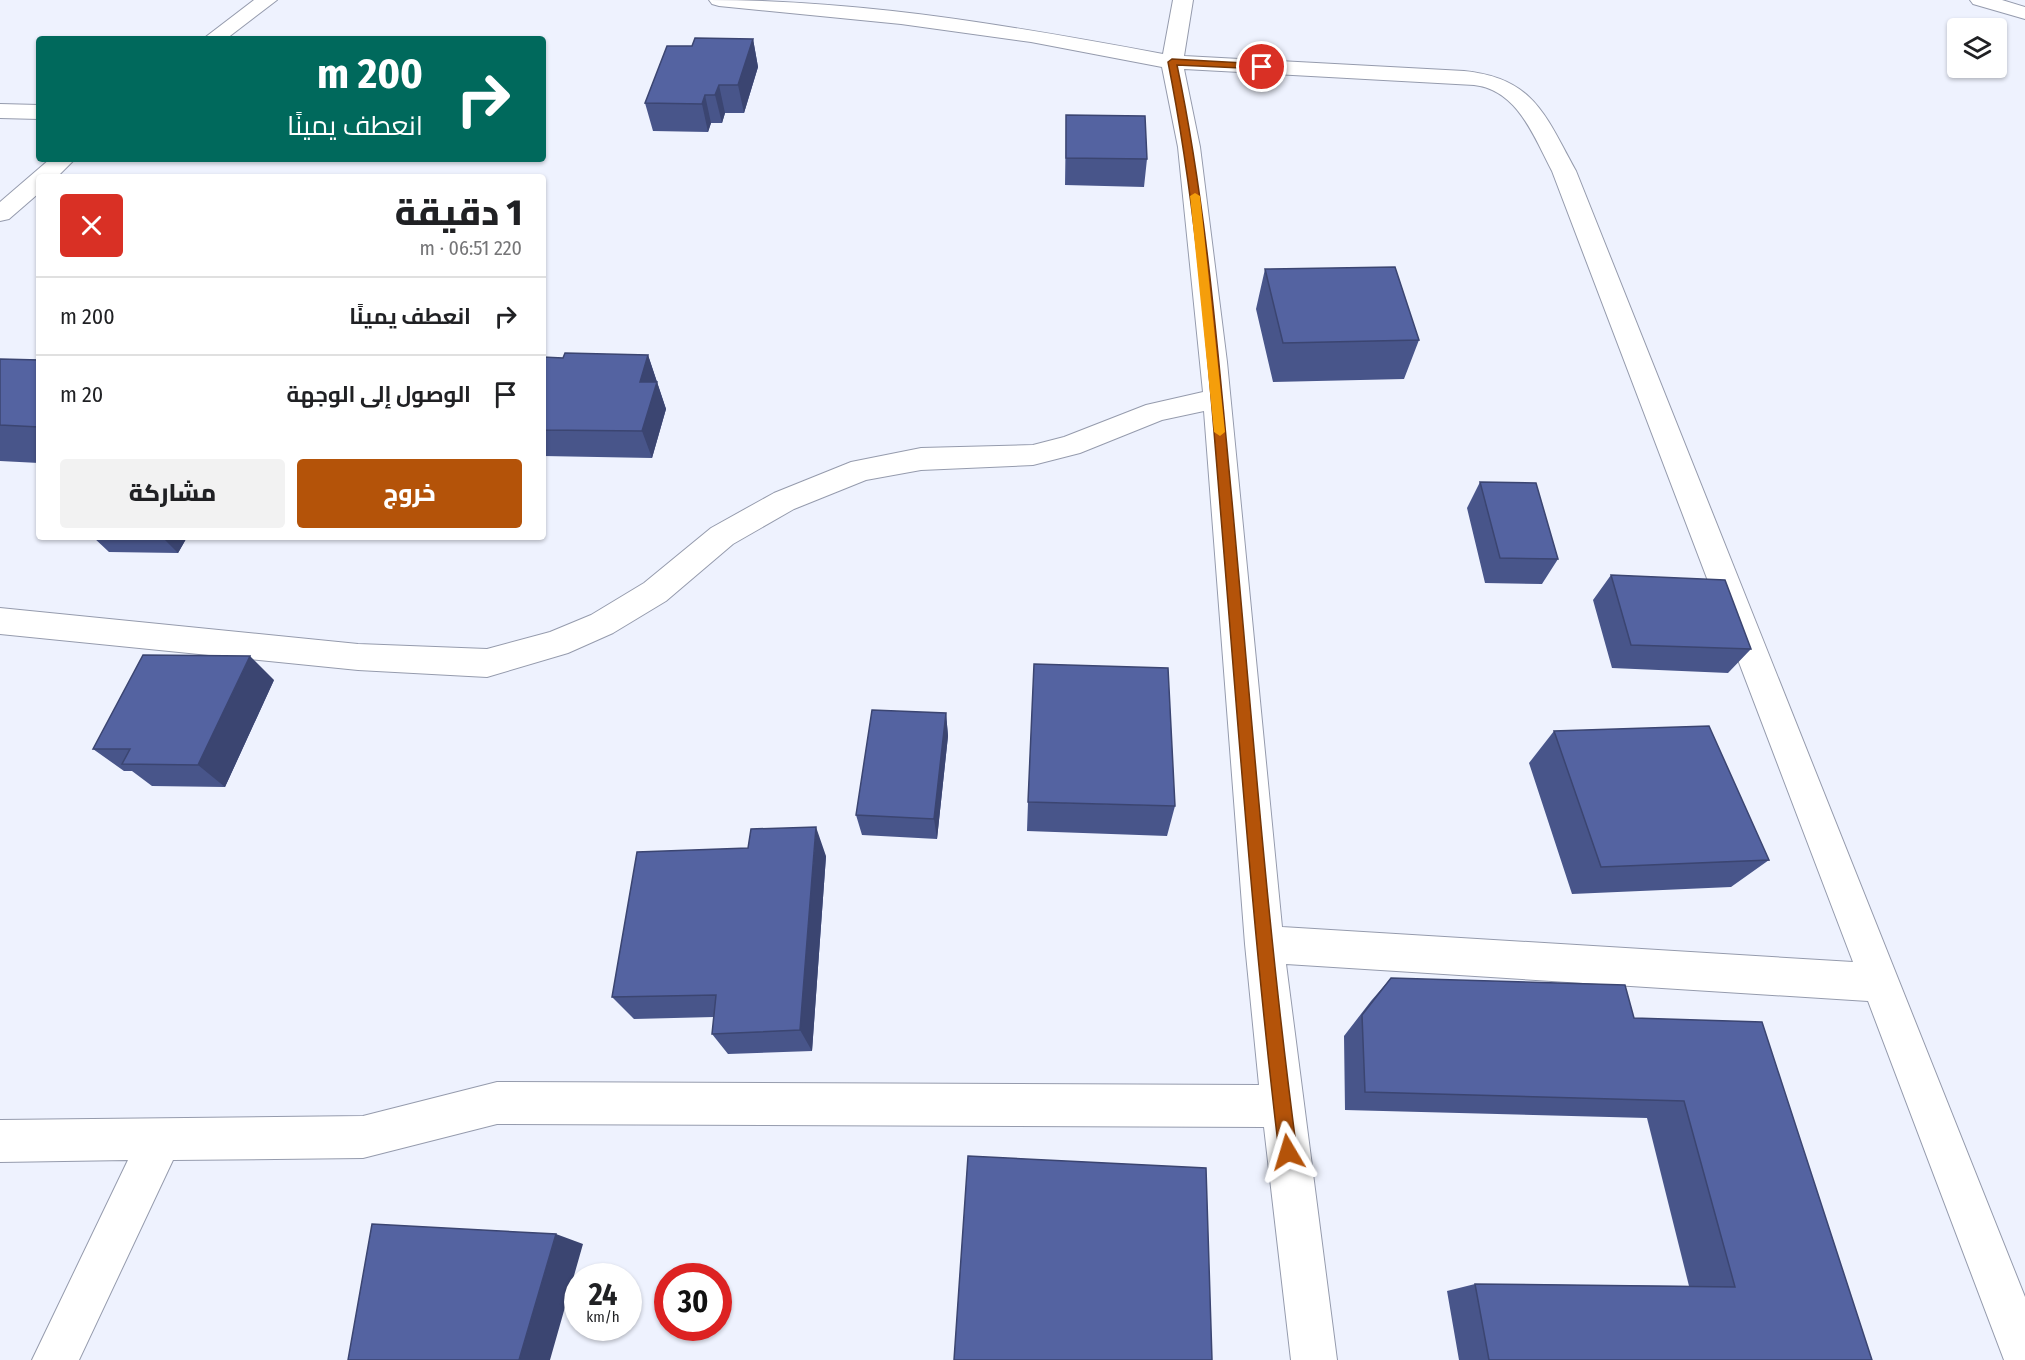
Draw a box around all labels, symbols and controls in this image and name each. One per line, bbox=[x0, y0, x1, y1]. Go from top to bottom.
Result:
map controls bbox=[1947, 18, 2007, 78]
button: layers bbox=[1947, 18, 2007, 78]
pin bbox=[1236, 41, 1287, 92]
text: 200 m bbox=[317, 49, 423, 99]
icon: arrive bbox=[1245, 50, 1278, 83]
icon: right bbox=[444, 60, 522, 138]
text: انعطف يمينًا bbox=[287, 110, 423, 142]
text: 1 دقيقة bbox=[395, 191, 522, 235]
button: close bbox=[60, 194, 123, 257]
text: 220 m · 06:51 bbox=[420, 236, 522, 260]
icon: right bbox=[489, 300, 522, 333]
text: 200 m bbox=[60, 303, 115, 330]
text: انعطف يمينًا bbox=[349, 303, 471, 330]
icon: arrive bbox=[489, 378, 522, 411]
text: 20 m bbox=[60, 381, 103, 408]
text: الوصول إلى الوجهة bbox=[287, 381, 471, 408]
button: مشاركة bbox=[60, 459, 285, 528]
button: خروج bbox=[297, 459, 522, 528]
position arrow bbox=[1256, 1120, 1320, 1184]
speed limit sign: 30 bbox=[654, 1263, 732, 1341]
text: 24 bbox=[589, 1277, 617, 1313]
text: km/h bbox=[586, 1308, 620, 1326]

